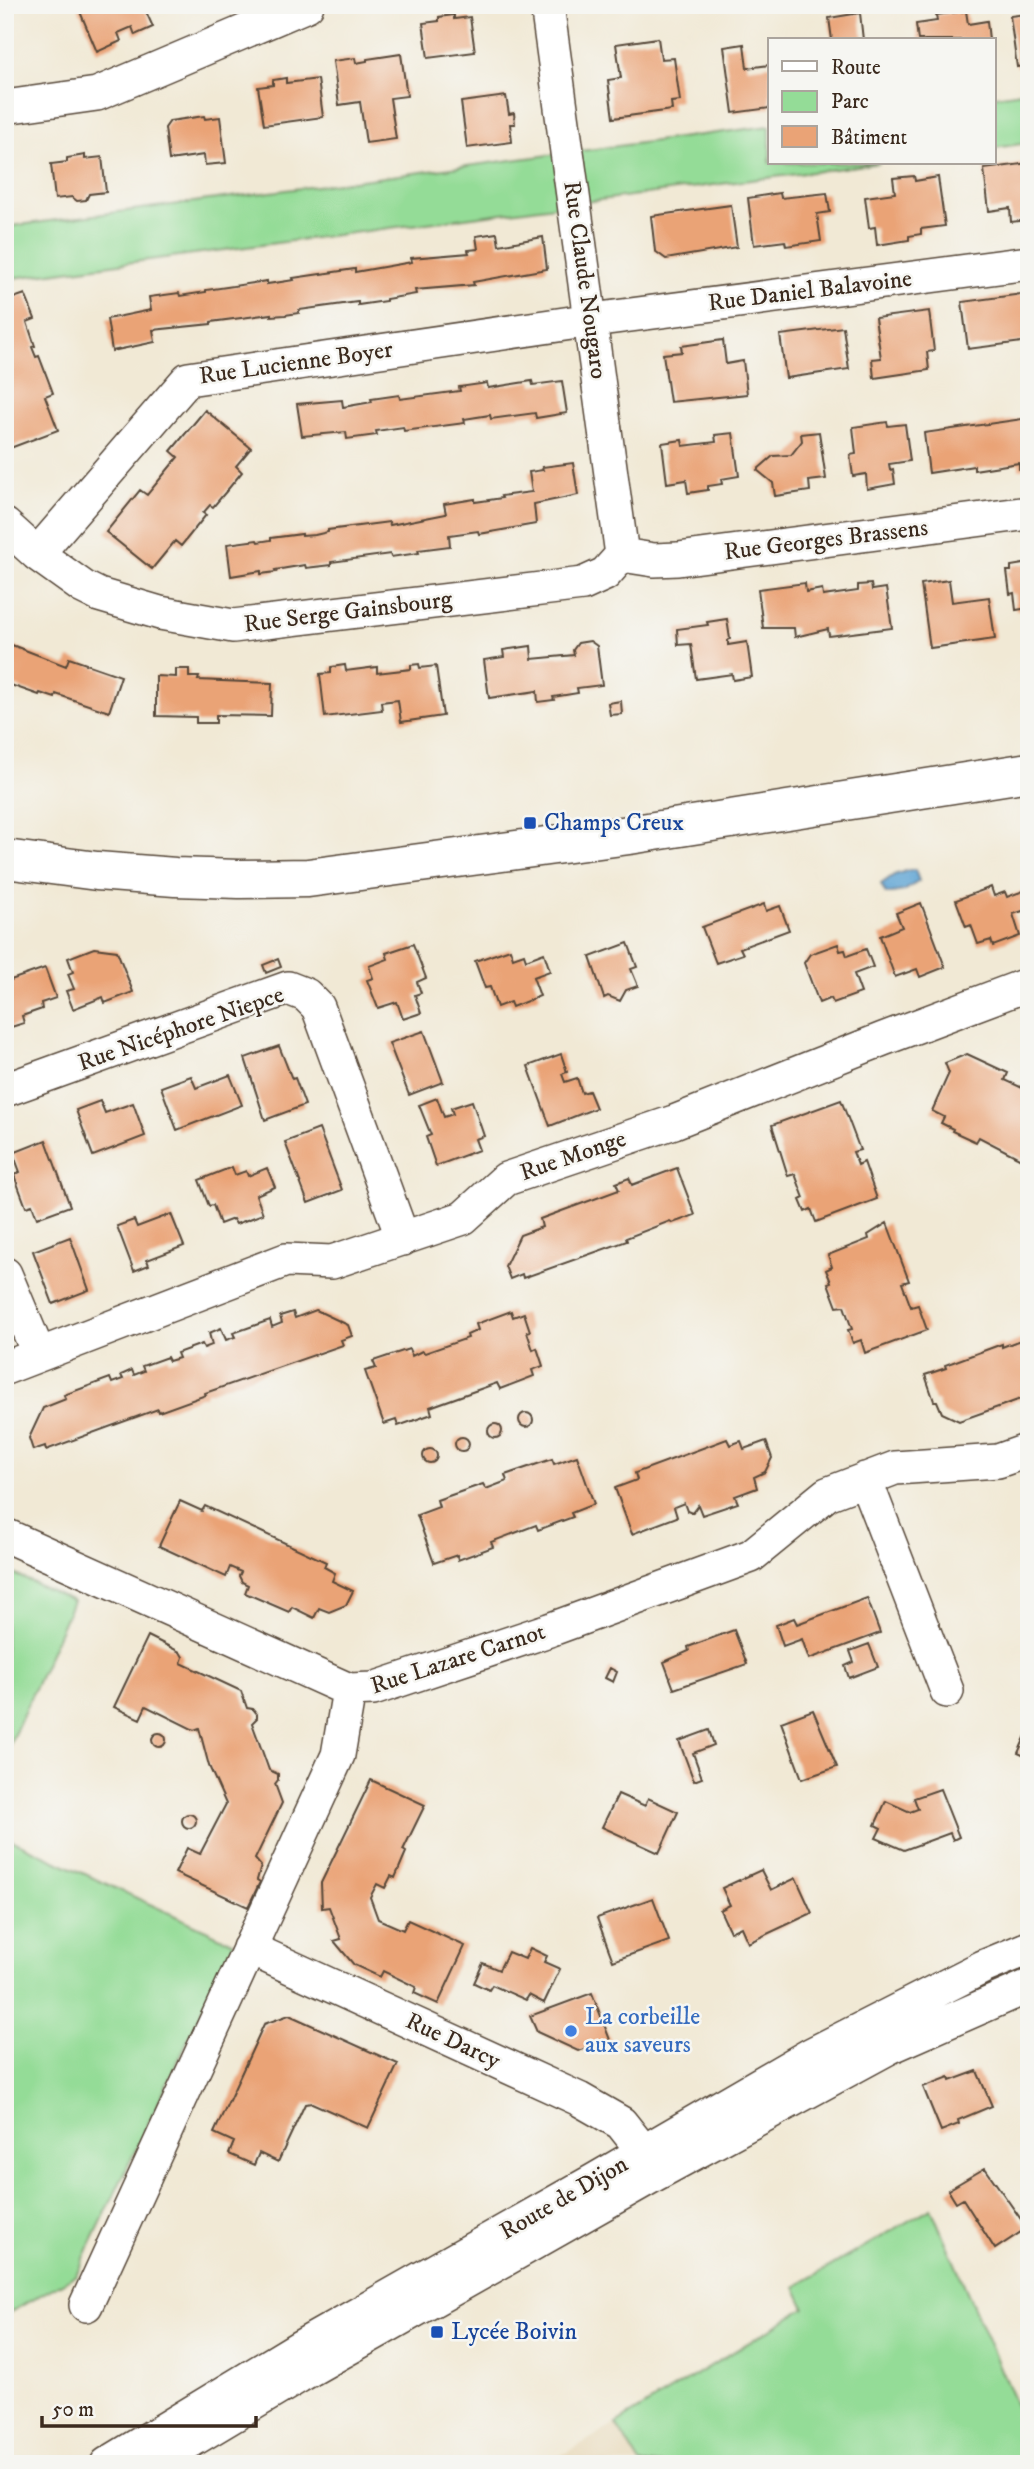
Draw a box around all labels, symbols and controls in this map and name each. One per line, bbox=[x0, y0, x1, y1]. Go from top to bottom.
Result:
legend bbox=[768, 38, 996, 164]
text: Route bbox=[831, 55, 881, 81]
text: Parc bbox=[831, 89, 869, 115]
text: Bâtiment bbox=[831, 125, 908, 151]
street label: Rue Claude Nougaro bbox=[556, 179, 614, 381]
street label: Rue Daniel Balavoine bbox=[706, 264, 914, 318]
street label: Rue Lucienne Boyer bbox=[197, 335, 395, 391]
street label: Rue Georges Brassens bbox=[722, 513, 930, 567]
street label: Rue Serge Gainsbourg bbox=[242, 584, 454, 640]
place label: Champs Creux bbox=[544, 808, 684, 838]
marker: Champs Creux bbox=[522, 815, 538, 831]
street label: Rue Nicéphore Niepce bbox=[74, 980, 288, 1078]
street label: Rue Monge bbox=[516, 1124, 630, 1188]
street label: Rue Lazare Carnot bbox=[367, 1617, 549, 1701]
place label: La corbeille aux saveurs bbox=[585, 2002, 700, 2060]
street label: Rue Darcy bbox=[401, 2006, 506, 2076]
marker: La corbeille aux saveurs bbox=[563, 2023, 579, 2039]
street label: Route de Dijon bbox=[495, 2149, 634, 2247]
place label: Lycée Boivin bbox=[451, 2317, 577, 2347]
marker: Lycée Boivin bbox=[429, 2324, 445, 2340]
scale bar bbox=[42, 2385, 256, 2429]
text: 50 m bbox=[52, 2397, 94, 2423]

